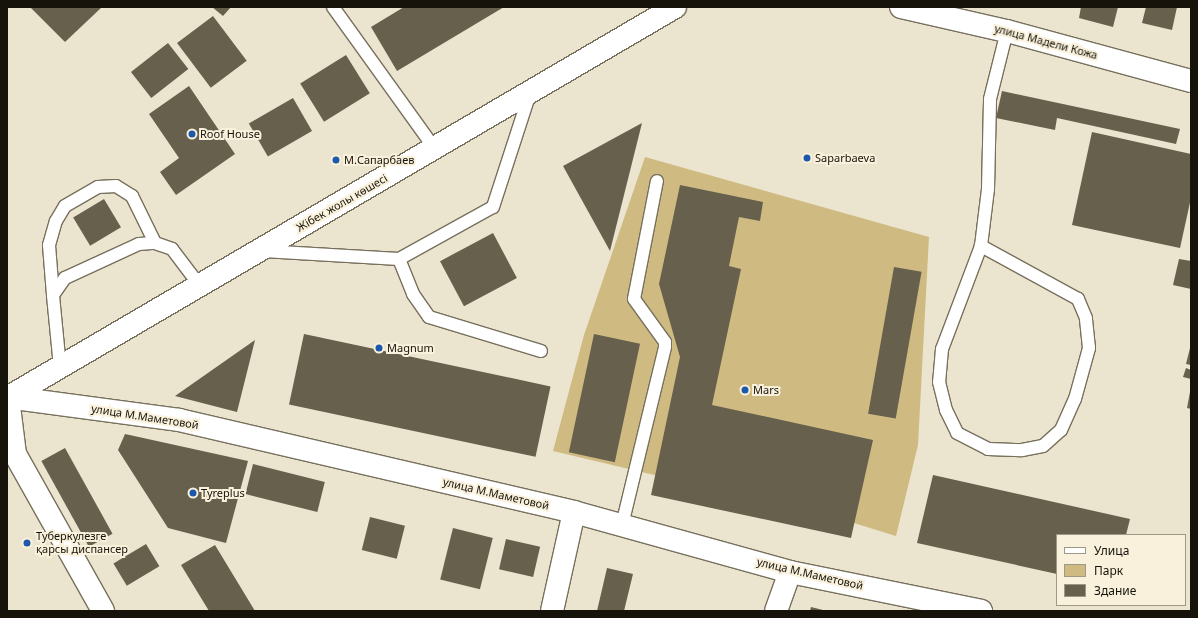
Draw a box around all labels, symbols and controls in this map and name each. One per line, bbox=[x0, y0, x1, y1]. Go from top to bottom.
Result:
street label: улица Мадели Кожа bbox=[993, 22, 1099, 62]
place label: Roof House bbox=[200, 127, 260, 141]
marker: Roof House bbox=[187, 129, 197, 139]
place label: Saparbaeva bbox=[815, 151, 875, 165]
place label: М.Сапарбаев bbox=[344, 153, 414, 167]
marker: Saparbaeva bbox=[802, 153, 812, 163]
marker: М.Сапарбаев bbox=[331, 155, 341, 165]
street label: Жібек жолы көшесі bbox=[294, 172, 390, 234]
place label: Magnum bbox=[387, 341, 434, 355]
marker: Magnum bbox=[374, 343, 384, 353]
place label: Mars bbox=[753, 383, 779, 397]
marker: Mars bbox=[740, 385, 750, 395]
street label: улица М.Маметовой bbox=[90, 402, 200, 432]
street label: улица М.Маметовой bbox=[442, 475, 550, 513]
place label: Tyreplus bbox=[201, 486, 245, 500]
marker: Tyreplus bbox=[188, 488, 198, 498]
place label: Туберкулезге қарсы диспансер bbox=[36, 530, 128, 556]
legend bbox=[1056, 534, 1186, 606]
marker: Туберкулезге қарсы диспансер bbox=[21, 537, 33, 549]
text: Улица bbox=[1094, 542, 1129, 559]
street label: улица М.Маметовой bbox=[756, 555, 864, 593]
text: Парк bbox=[1094, 562, 1123, 579]
text: Здание bbox=[1094, 582, 1136, 599]

